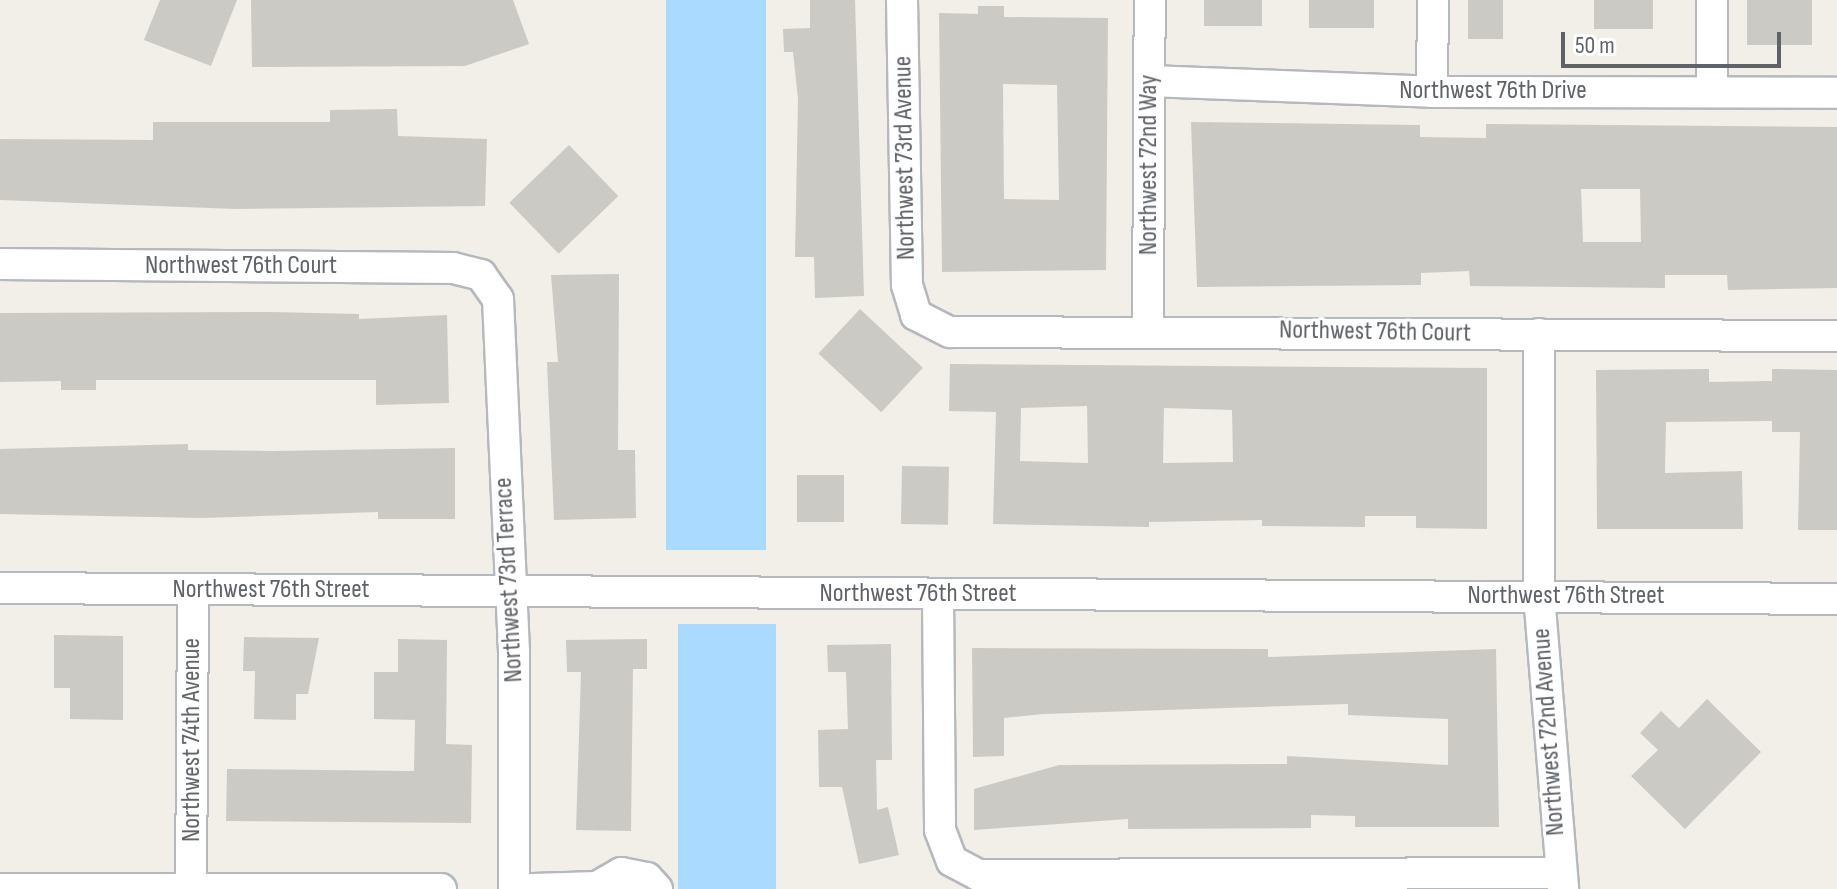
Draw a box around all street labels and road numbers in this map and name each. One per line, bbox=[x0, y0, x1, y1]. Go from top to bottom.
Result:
street label: Northwest 73rd Avenue bbox=[888, 56, 922, 260]
street label: Northwest 72nd Way bbox=[1133, 75, 1165, 255]
street label: Northwest 76th Drive bbox=[1399, 75, 1587, 107]
street label: Northwest 76th Court bbox=[145, 250, 337, 282]
street label: Northwest 76th Court bbox=[1279, 315, 1471, 349]
street label: Northwest 73rd Terrace bbox=[488, 477, 530, 683]
street label: Northwest 76th Street bbox=[172, 574, 370, 606]
street label: Northwest 76th Street bbox=[819, 578, 1017, 610]
street label: Northwest 76th Street bbox=[1467, 580, 1665, 612]
street label: Northwest 72nd Avenue bbox=[1526, 627, 1572, 837]
street label: Northwest 74th Avenue bbox=[176, 638, 208, 842]

